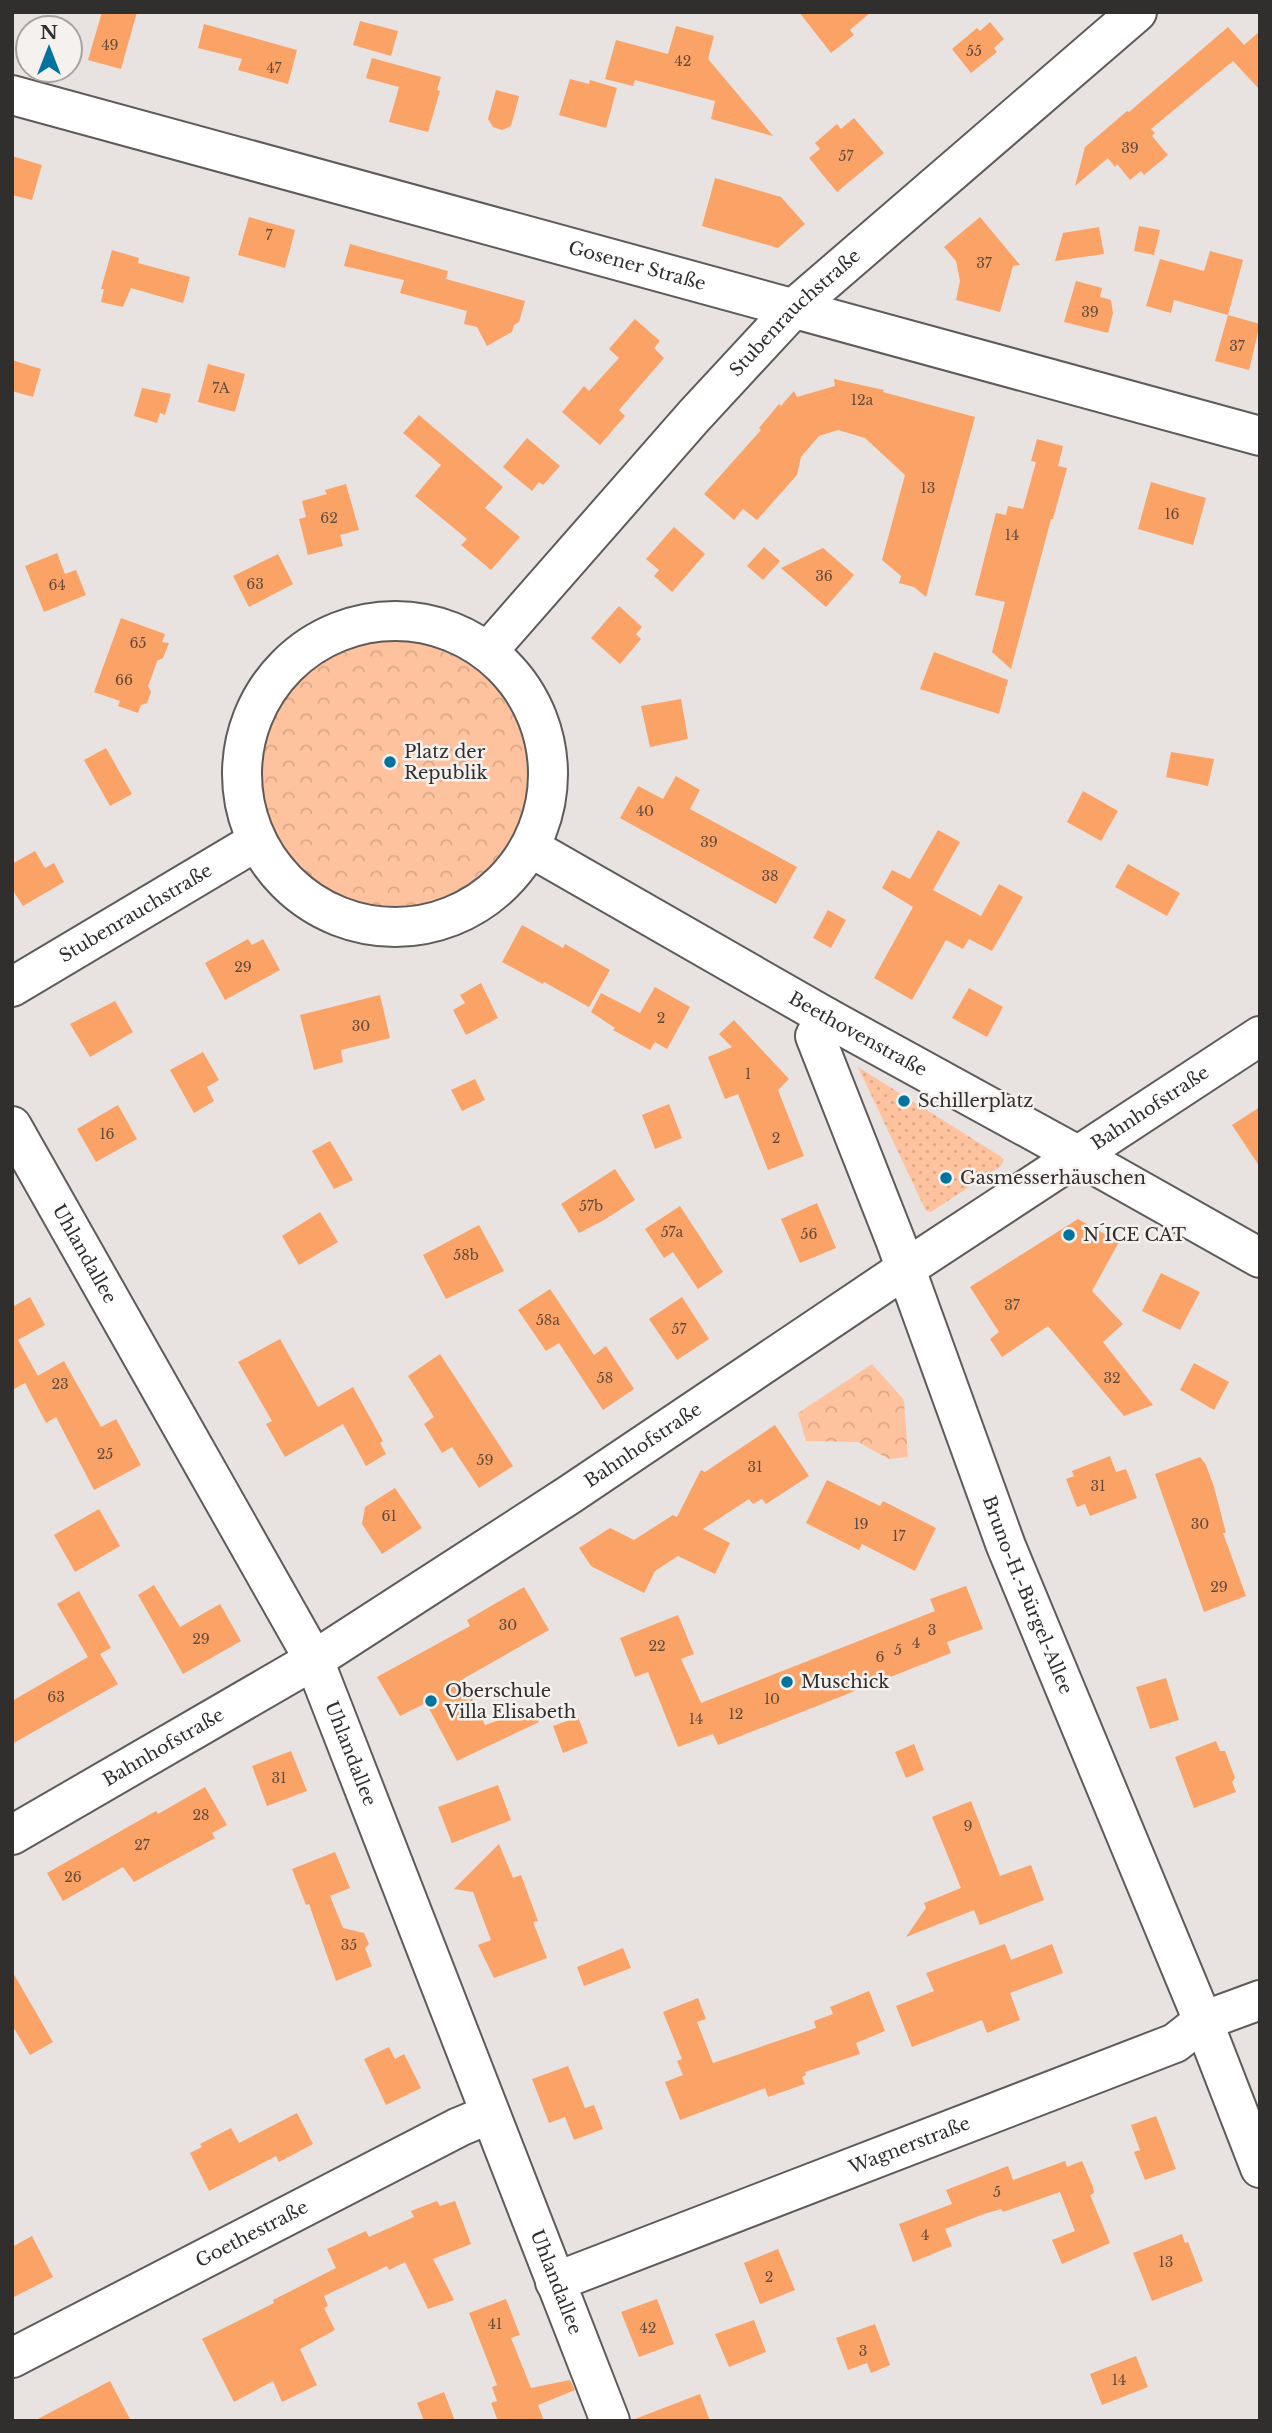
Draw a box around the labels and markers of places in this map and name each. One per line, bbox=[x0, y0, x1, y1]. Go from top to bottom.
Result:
place label: Platz der Republik bbox=[404, 741, 488, 784]
marker: Platz der Republik bbox=[382, 754, 398, 770]
place label: Schillerplatz bbox=[918, 1090, 1033, 1112]
marker: Schillerplatz bbox=[896, 1093, 912, 1109]
place label: Gasmesserhäuschen bbox=[960, 1167, 1146, 1189]
marker: Gasmesserhäuschen bbox=[938, 1170, 954, 1186]
place label: N´ICE CAT bbox=[1083, 1223, 1187, 1246]
marker: N´ICE CAT bbox=[1061, 1227, 1077, 1243]
place label: Muschick bbox=[801, 1671, 889, 1693]
marker: Muschick bbox=[779, 1674, 795, 1690]
place label: Oberschule Villa Elisabeth bbox=[444, 1680, 576, 1723]
marker: Oberschule Villa Elisabeth bbox=[423, 1693, 439, 1709]

